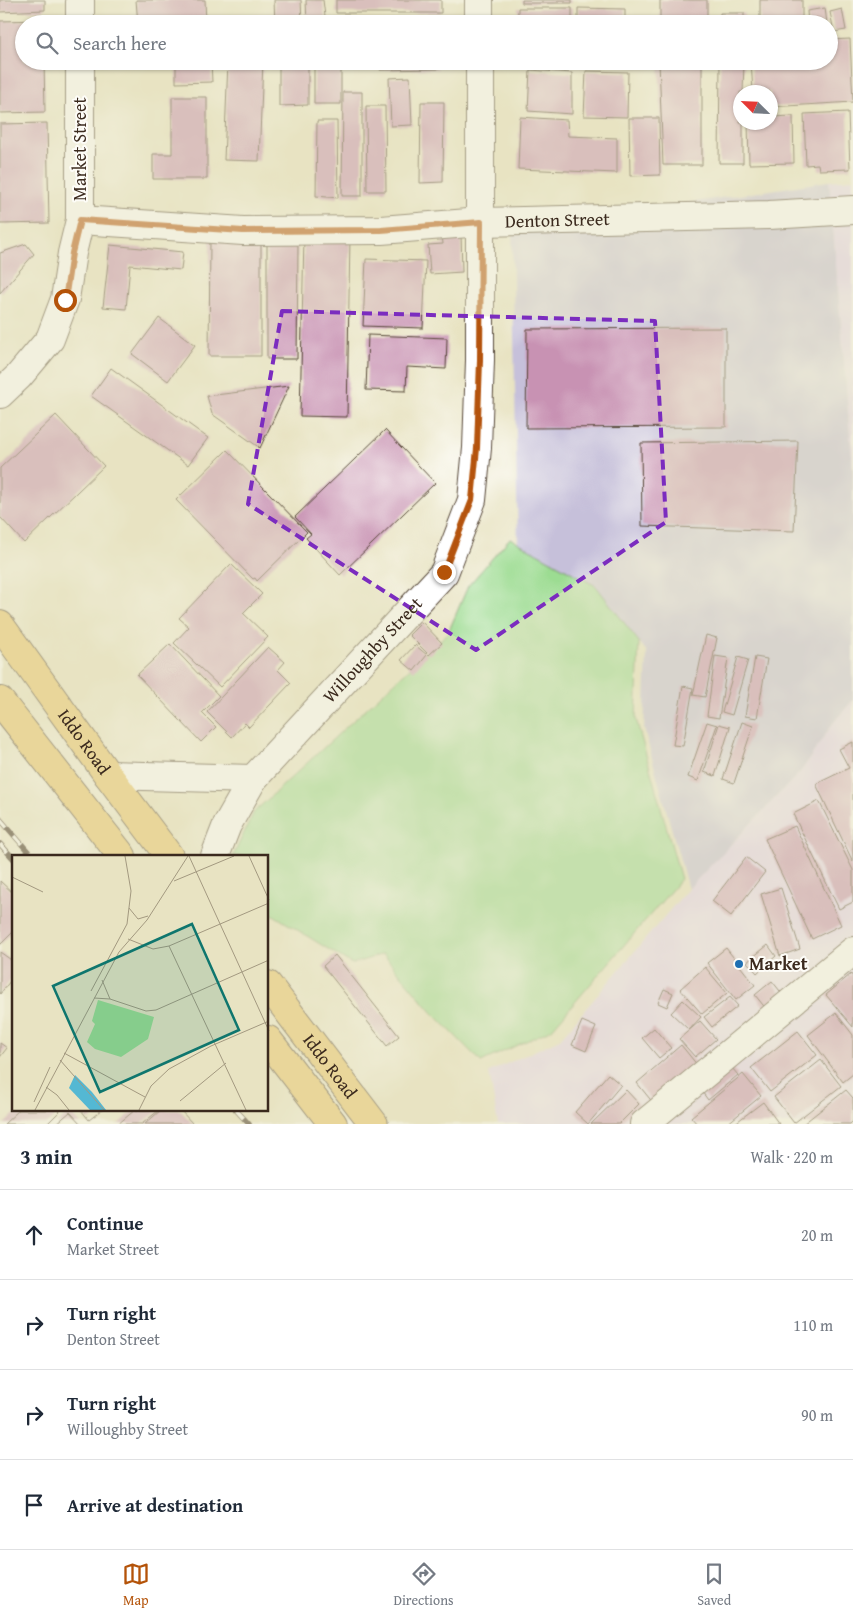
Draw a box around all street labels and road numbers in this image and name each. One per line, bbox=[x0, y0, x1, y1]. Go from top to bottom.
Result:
street label: Market Street bbox=[66, 96, 93, 201]
street label: Denton Street bbox=[505, 205, 611, 234]
street label: Willoughby Street bbox=[316, 590, 429, 709]
street label: Iddo Road bbox=[52, 703, 118, 780]
street label: Iddo Road bbox=[297, 1028, 364, 1104]

